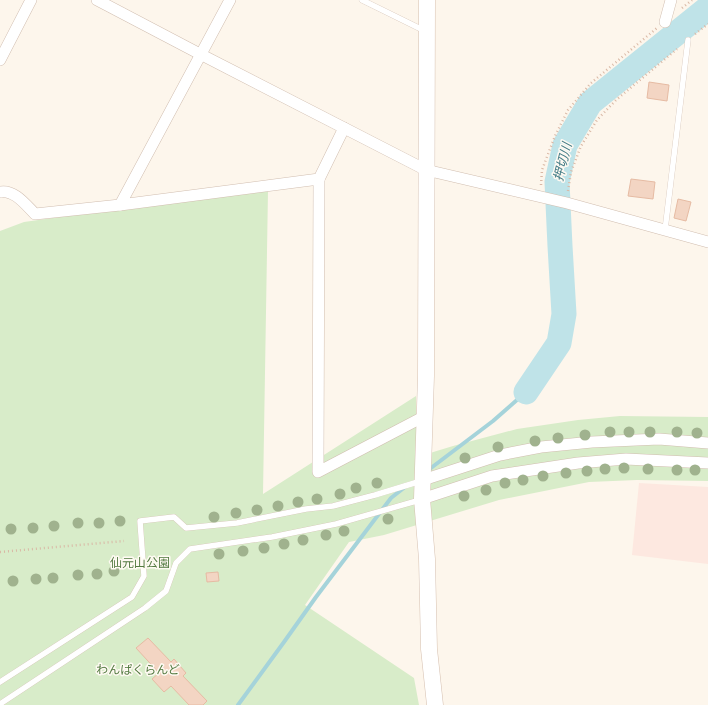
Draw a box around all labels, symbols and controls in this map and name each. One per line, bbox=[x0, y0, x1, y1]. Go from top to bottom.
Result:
water label: 押切川 bbox=[550, 139, 577, 183]
park label: 仙元山公園 bbox=[110, 555, 170, 571]
park label: わんぱくらんど bbox=[96, 662, 180, 678]

